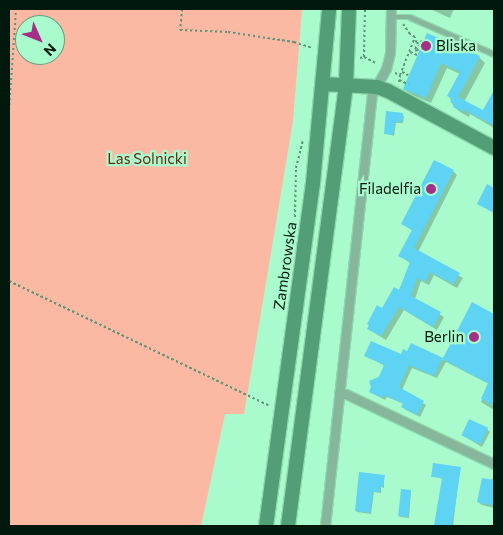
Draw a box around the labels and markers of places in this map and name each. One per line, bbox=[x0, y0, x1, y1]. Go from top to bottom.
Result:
place label: Bliska bbox=[436, 37, 476, 55]
marker: Bliska bbox=[420, 40, 432, 52]
place label: Filadelfia bbox=[359, 180, 421, 198]
marker: Filadelfia bbox=[425, 183, 437, 195]
place label: Berlin bbox=[424, 328, 464, 346]
marker: Berlin bbox=[468, 331, 480, 343]

